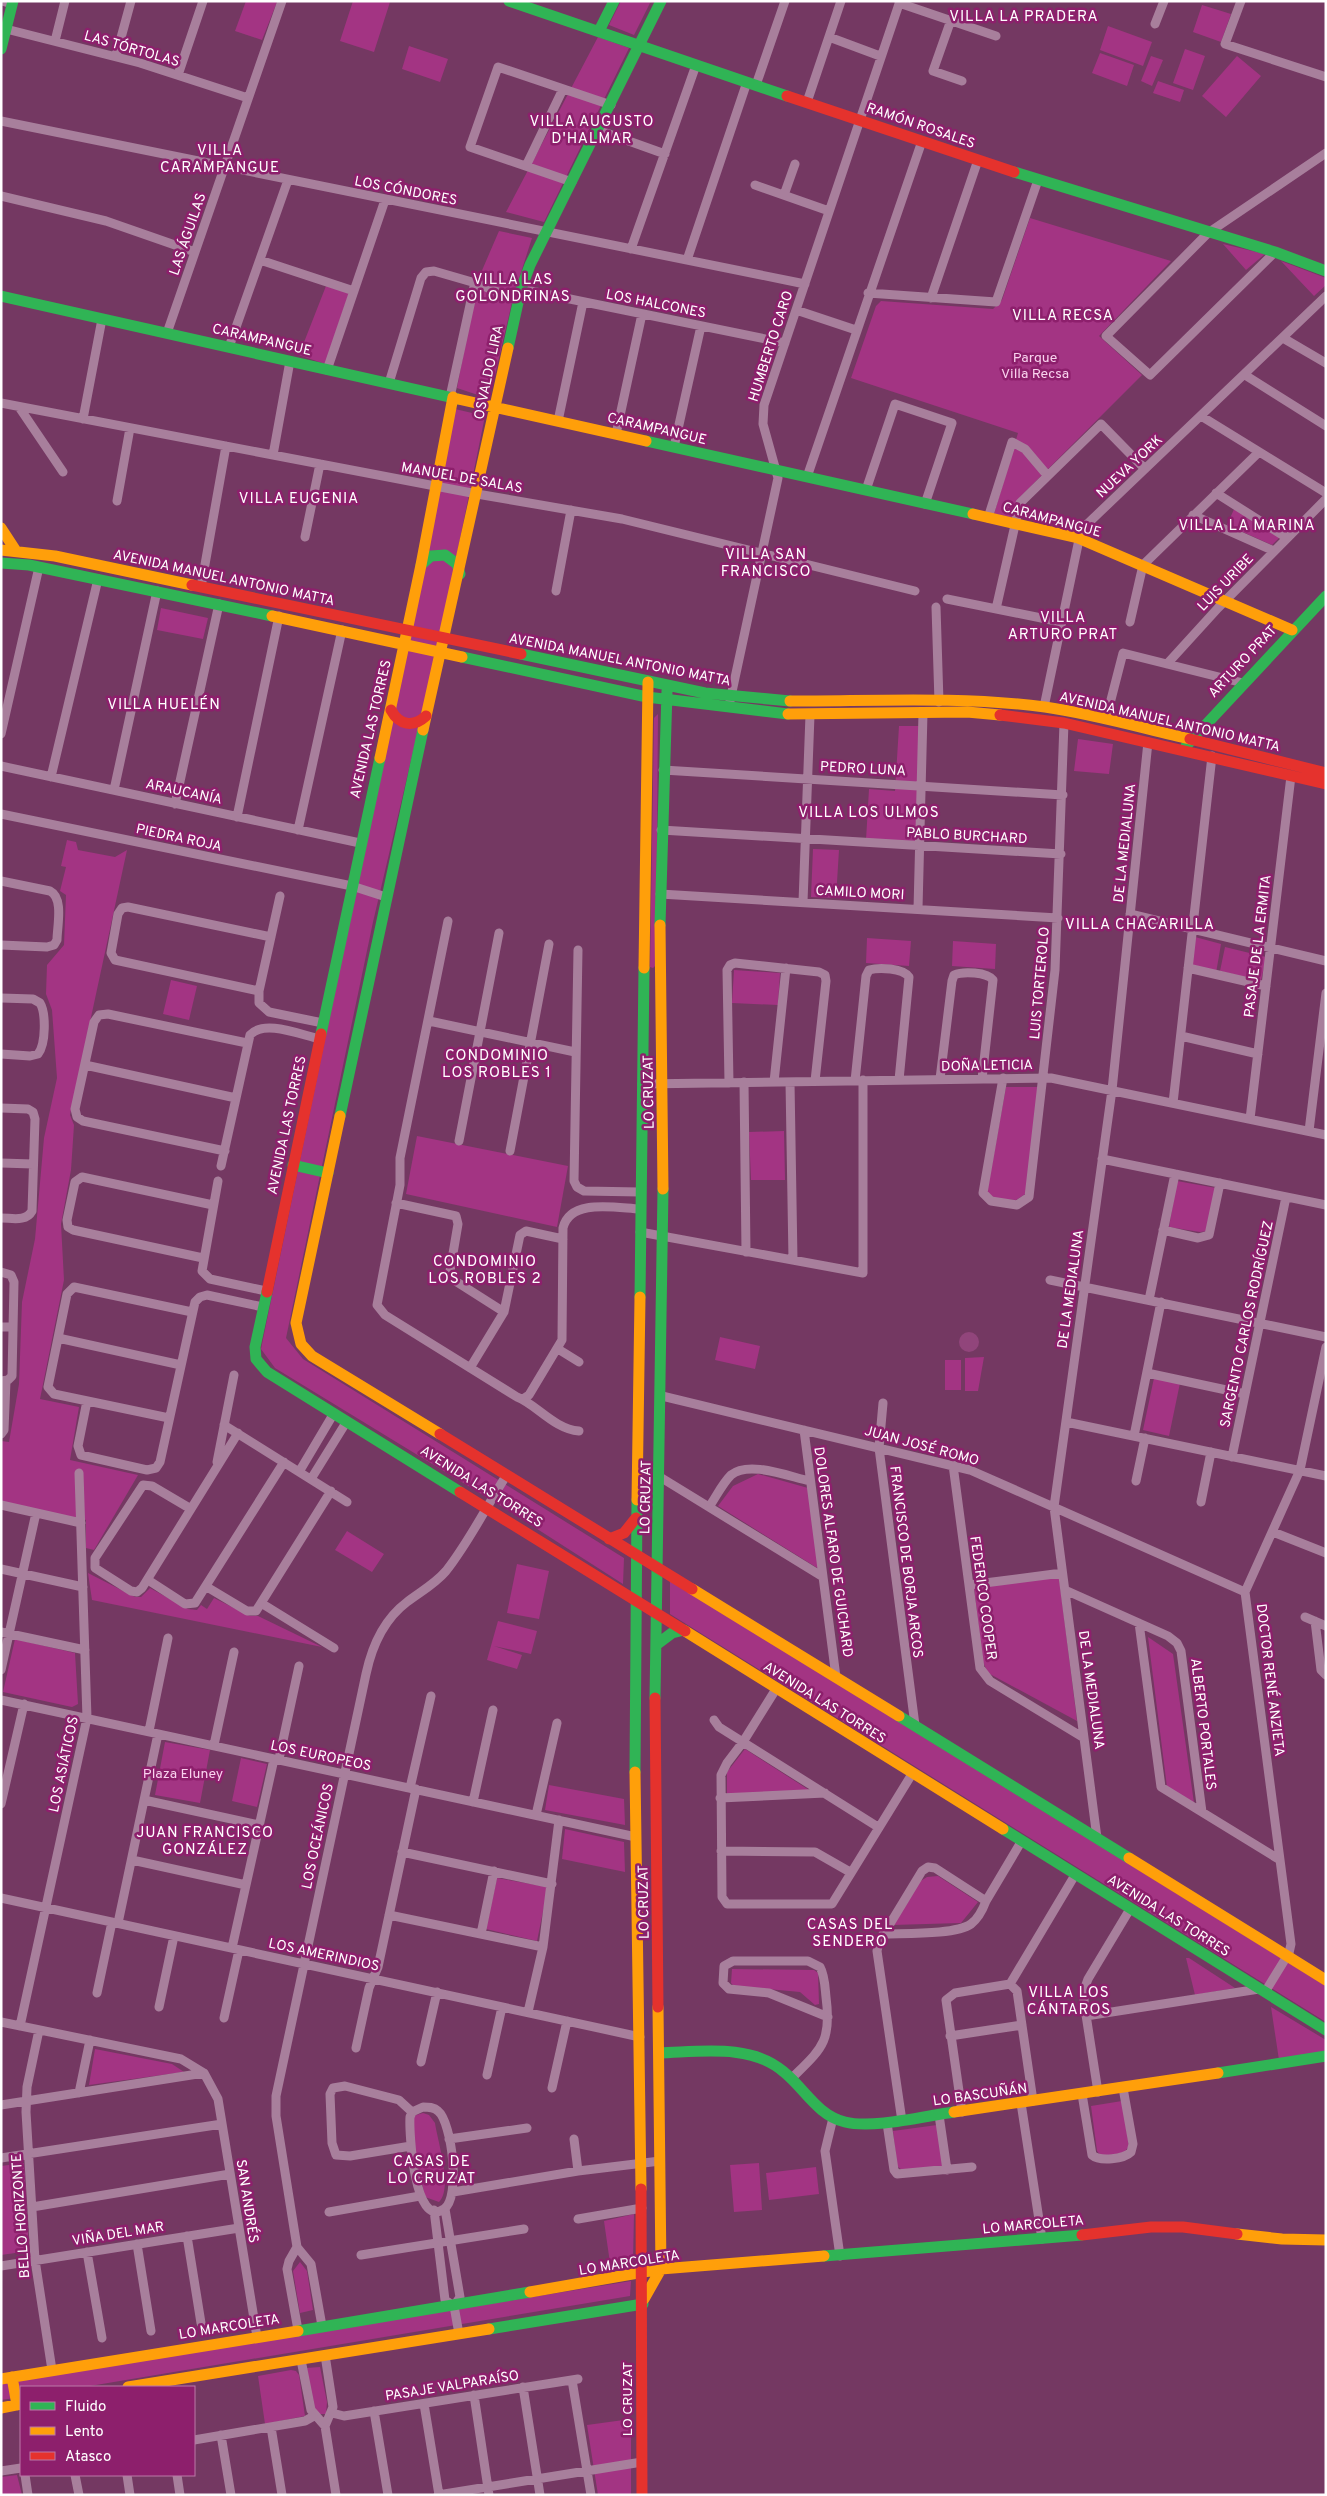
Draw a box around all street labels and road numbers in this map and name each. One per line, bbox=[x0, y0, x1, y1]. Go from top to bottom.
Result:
street label: LAS TÓRTOLAS bbox=[82, 27, 182, 71]
street label: RAMÓN ROSALES bbox=[864, 99, 977, 153]
street label: LOS CÓNDORES bbox=[353, 172, 459, 210]
street label: LAS ÁGUILAS bbox=[165, 191, 210, 278]
street label: LOS HALCONES bbox=[604, 286, 707, 323]
street label: HUMBERTO CARO bbox=[745, 289, 797, 404]
street label: CARAMPANGUE bbox=[210, 321, 313, 360]
street label: OSVALDO LIRA bbox=[471, 323, 508, 421]
street label: CARAMPANGUE bbox=[605, 410, 708, 449]
street label: NUEVA YORK bbox=[1093, 432, 1167, 502]
street label: MANUEL DE SALAS bbox=[400, 459, 524, 498]
street label: CARAMPANGUE bbox=[1000, 499, 1103, 542]
street label: AVENIDA MANUEL ANTONIO MATTA bbox=[111, 547, 336, 610]
street label: LUIS URIBE bbox=[1194, 551, 1258, 615]
street label: ARTURO PRAT bbox=[1205, 622, 1281, 702]
street label: AVENIDA MANUEL ANTONIO MATTA bbox=[507, 631, 732, 690]
street label: AVENIDA LAS TORRES bbox=[347, 658, 396, 800]
street label: AVENIDA MANUEL ANTONIO MATTA bbox=[1058, 689, 1282, 756]
street label: PEDRO LUNA bbox=[820, 759, 906, 780]
street label: ARAUCANÍA bbox=[144, 775, 224, 809]
street label: DE LA MEDIALUNA bbox=[1111, 783, 1140, 904]
street label: PIEDRA ROJA bbox=[134, 821, 223, 856]
street label: PABLO BURCHARD bbox=[906, 825, 1028, 848]
street label: PASAJE DE LA ERMITA bbox=[1241, 874, 1276, 1019]
street label: CAMILO MORI bbox=[815, 883, 905, 904]
street label: LUIS TORTEROLO bbox=[1027, 926, 1054, 1040]
street label: AVENIDA LAS TORRES bbox=[264, 1054, 311, 1196]
street label: LO CRUZAT bbox=[640, 1055, 659, 1129]
street label: DOÑA LETICIA bbox=[941, 1057, 1033, 1076]
street label: SARGENTO CARLOS RODRÍGUEZ bbox=[1216, 1219, 1278, 1429]
street label: DE LA MEDIALUNA bbox=[1055, 1229, 1088, 1350]
street label: JUAN JOSÉ ROMO bbox=[862, 1422, 981, 1470]
street label: AVENIDA LAS TORRES bbox=[417, 1443, 546, 1532]
street label: DOLORES ALFARO DE GUICHARD bbox=[809, 1446, 856, 1659]
street label: LO CRUZAT bbox=[637, 1460, 656, 1534]
street label: FRANCISCO DE BORJA ARCOS bbox=[885, 1465, 926, 1659]
street label: FEDERICO COOPER bbox=[965, 1535, 1000, 1661]
street label: DOCTOR RENÉ ANZIETA bbox=[1252, 1603, 1288, 1758]
street label: DE LA MEDIALUNA bbox=[1074, 1630, 1107, 1751]
street label: ALBERTO PORTALES bbox=[1186, 1657, 1219, 1791]
street label: AVENIDA LAS TORRES bbox=[760, 1659, 889, 1748]
street label: LOS ASIÁTICOS bbox=[45, 1714, 83, 1814]
street label: LOS EUROPEOS bbox=[269, 1737, 373, 1775]
street label: LOS OCEÁNICOS bbox=[298, 1782, 338, 1891]
street label: LO CRUZAT bbox=[635, 1865, 654, 1939]
street label: AVENIDA LAS TORRES bbox=[1104, 1872, 1233, 1961]
street label: LOS AMERINDIOS bbox=[267, 1935, 381, 1976]
street label: LO BASCUÑÁN bbox=[932, 2079, 1029, 2111]
street label: BELLO HORIZONTE bbox=[9, 2153, 34, 2279]
street label: SAN ANDRÉS bbox=[232, 2158, 262, 2244]
street label: LO MARCOLETA bbox=[982, 2213, 1085, 2238]
street label: VIÑA DEL MAR bbox=[71, 2219, 166, 2250]
street label: LO MARCOLETA bbox=[578, 2247, 681, 2280]
street label: LO MARCOLETA bbox=[178, 2311, 281, 2344]
street label: LO CRUZAT bbox=[620, 2362, 637, 2436]
street label: PASAJE VALPARAÍSO bbox=[384, 2367, 520, 2405]

